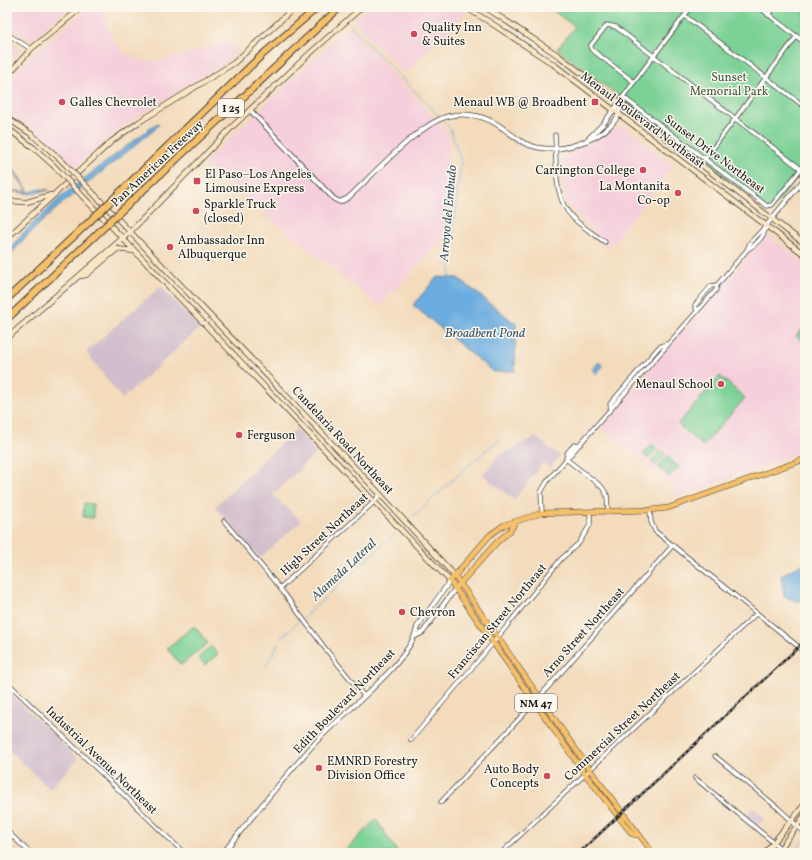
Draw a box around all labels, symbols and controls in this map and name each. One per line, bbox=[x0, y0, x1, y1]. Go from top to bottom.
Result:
place label: Quality Inn & Suites bbox=[422, 20, 482, 50]
marker: Quality Inn & Suites bbox=[409, 29, 419, 39]
street label: Menaul Boulevard Northeast bbox=[577, 69, 708, 173]
park label: Sunset Memorial Park bbox=[690, 70, 769, 100]
place label: Galles Chevrolet bbox=[70, 95, 157, 111]
place label: Menaul WB @ Broadbent bbox=[453, 95, 587, 111]
marker: Galles Chevrolet bbox=[57, 97, 67, 107]
marker: Menaul WB @ Broadbent bbox=[590, 97, 600, 107]
road number: I 25 bbox=[218, 99, 244, 117]
street label: Sunset Drive Northeast bbox=[661, 112, 768, 198]
street label: Pan American Freeway bbox=[108, 116, 208, 211]
place label: Carrington College bbox=[535, 163, 635, 179]
water label: Arroyo del Embudo bbox=[436, 164, 462, 263]
marker: Carrington College bbox=[638, 165, 648, 175]
place label: El Paso–Los Angeles Limousine Express bbox=[205, 167, 312, 197]
marker: El Paso–Los Angeles Limousine Express bbox=[192, 176, 202, 186]
place label: La Montanita Co-op bbox=[599, 179, 670, 209]
marker: La Montanita Co-op bbox=[673, 188, 683, 198]
place label: Sparkle Truck (closed) bbox=[204, 197, 277, 227]
marker: Sparkle Truck (closed) bbox=[191, 206, 201, 216]
place label: Ambassador Inn Albuquerque bbox=[178, 233, 265, 263]
marker: Ambassador Inn Albuquerque bbox=[165, 242, 175, 252]
water label: Broadbent Pond bbox=[445, 325, 525, 343]
place label: Menaul School bbox=[635, 377, 713, 393]
marker: Menaul School bbox=[716, 379, 726, 389]
street label: Candelaria Road Northeast bbox=[288, 383, 397, 498]
place label: Ferguson bbox=[247, 428, 295, 444]
marker: Ferguson bbox=[234, 430, 244, 440]
street label: High Street Northeast bbox=[277, 490, 372, 580]
water label: Alameda Lateral bbox=[307, 535, 382, 606]
street label: Franciscan Street Northeast bbox=[445, 561, 551, 683]
street label: Arno Street Northeast bbox=[539, 584, 628, 681]
place label: Chevron bbox=[410, 605, 455, 621]
marker: Chevron bbox=[397, 607, 407, 617]
street label: Edith Boulevard Northeast bbox=[290, 646, 399, 758]
street label: Commercial Street Northeast bbox=[561, 668, 684, 785]
road number: NM 47 bbox=[515, 694, 557, 712]
street label: Industrial Avenue Northeast bbox=[42, 703, 161, 818]
place label: EMNRD Forestry Division Office bbox=[327, 754, 418, 784]
place label: Auto Body Concepts bbox=[484, 762, 539, 792]
marker: EMNRD Forestry Division Office bbox=[314, 763, 324, 773]
marker: Auto Body Concepts bbox=[542, 771, 552, 781]

